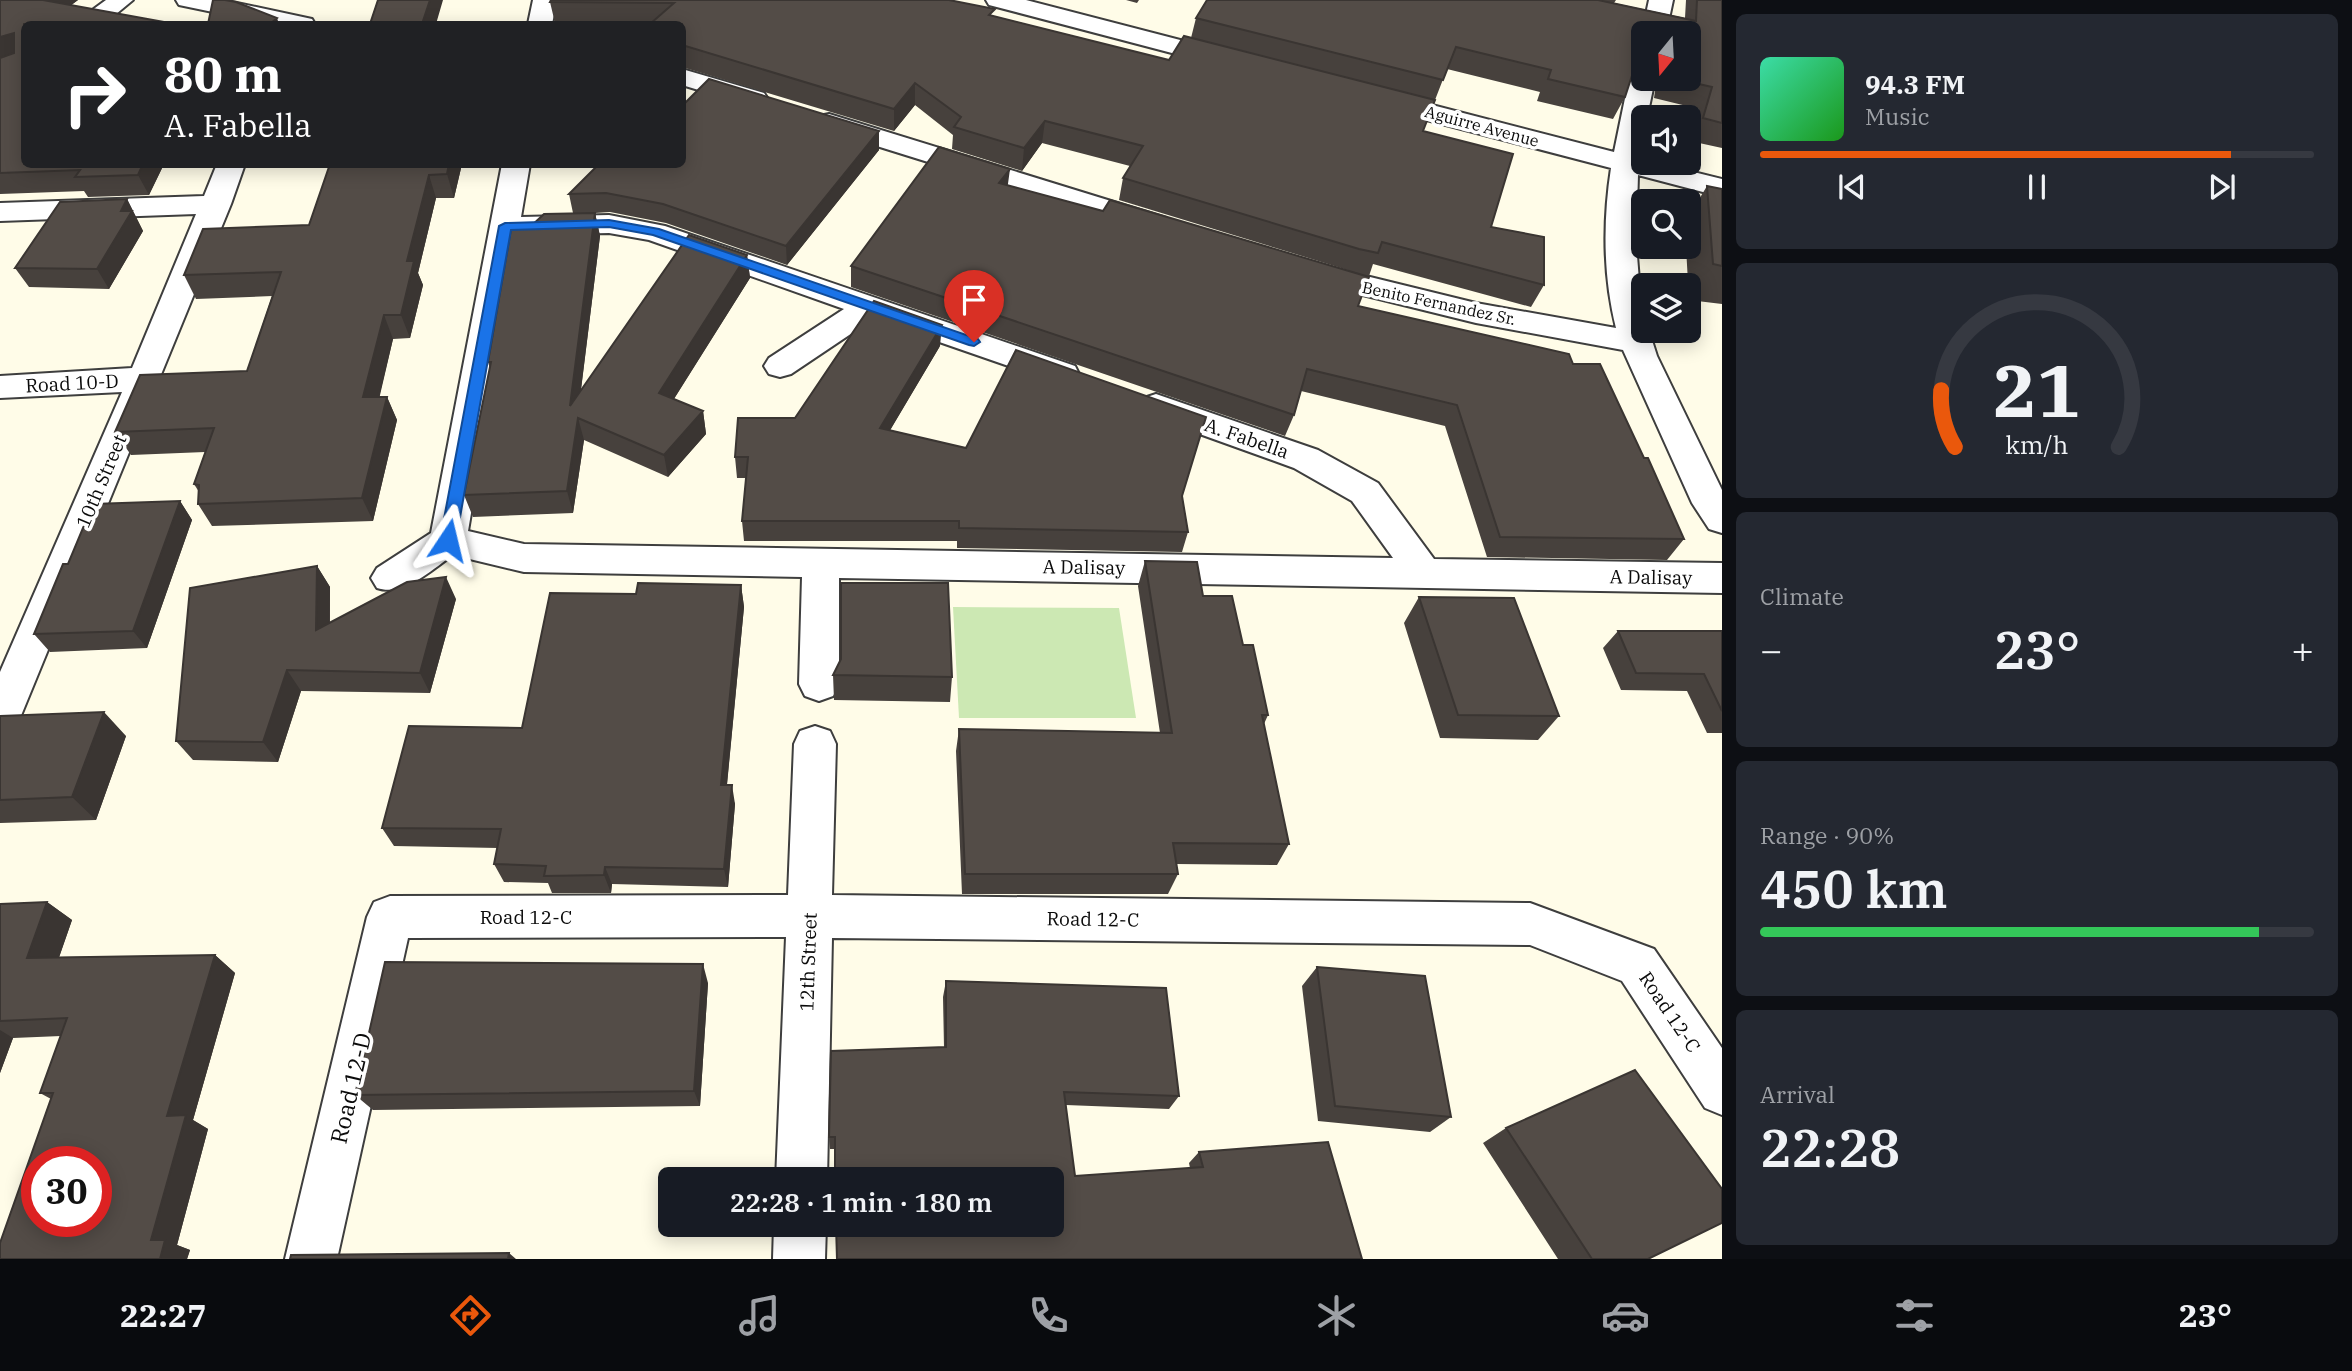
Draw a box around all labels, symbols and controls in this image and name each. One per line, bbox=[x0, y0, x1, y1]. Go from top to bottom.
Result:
north arrow bbox=[1631, 21, 1701, 91]
map controls bbox=[1631, 21, 1701, 343]
text: 80 m bbox=[164, 42, 282, 105]
icon: right bbox=[49, 49, 140, 140]
text: 94.3 FM bbox=[1865, 67, 1965, 101]
street label: Aguirre Avenue bbox=[1423, 101, 1541, 151]
text: Music bbox=[1865, 101, 1930, 131]
text: A. Fabella bbox=[164, 104, 312, 146]
button: sound bbox=[1631, 105, 1701, 175]
icon: previous bbox=[1833, 168, 1871, 206]
icon: pause bbox=[2018, 168, 2056, 206]
icon: next bbox=[2203, 168, 2241, 206]
button: search bbox=[1631, 189, 1701, 259]
pin bbox=[944, 270, 1004, 342]
button: layers bbox=[1631, 273, 1701, 343]
street label: Benito Fernandez Sr. bbox=[1360, 277, 1518, 329]
icon: arrive bbox=[955, 281, 993, 319]
text: 21 bbox=[1993, 342, 2081, 437]
street label: Road 10-D bbox=[25, 369, 119, 397]
street label: A. Fabella bbox=[1202, 412, 1292, 464]
text: km/h bbox=[2005, 427, 2069, 460]
street label: 10th Street bbox=[71, 430, 132, 531]
position arrow bbox=[411, 503, 485, 577]
street label: A Dalisay bbox=[1043, 554, 1126, 580]
street label: A Dalisay bbox=[1610, 564, 1693, 590]
text: Climate bbox=[1760, 581, 1844, 611]
text: 23° bbox=[1994, 616, 2080, 683]
text: − bbox=[1760, 625, 1783, 674]
text: + bbox=[2291, 625, 2314, 674]
text: Range · 90% bbox=[1760, 820, 1894, 850]
text: 450 km bbox=[1760, 855, 1948, 922]
street label: Road 12-C bbox=[480, 905, 572, 929]
street label: Road 12-C bbox=[1046, 906, 1140, 932]
street label: 12th Street bbox=[794, 912, 822, 1012]
street label: Road 12-C bbox=[1634, 967, 1706, 1057]
street label: Road 12-D bbox=[323, 1030, 377, 1146]
text: Arrival bbox=[1760, 1079, 1835, 1109]
text: 22:28 bbox=[1760, 1114, 1900, 1181]
speed limit sign: 30 bbox=[21, 1146, 112, 1237]
text: 22:28 · 1 min · 180 m bbox=[730, 1185, 992, 1219]
icon: directions bbox=[446, 1291, 495, 1340]
icon: music bbox=[735, 1291, 784, 1340]
icon: phone bbox=[1024, 1291, 1073, 1340]
icon: climate bbox=[1312, 1291, 1361, 1340]
icon: car bbox=[1601, 1291, 1650, 1340]
icon: filters bbox=[1890, 1291, 1939, 1340]
text: 22:27 bbox=[120, 1294, 206, 1336]
text: 23° bbox=[2179, 1294, 2232, 1336]

